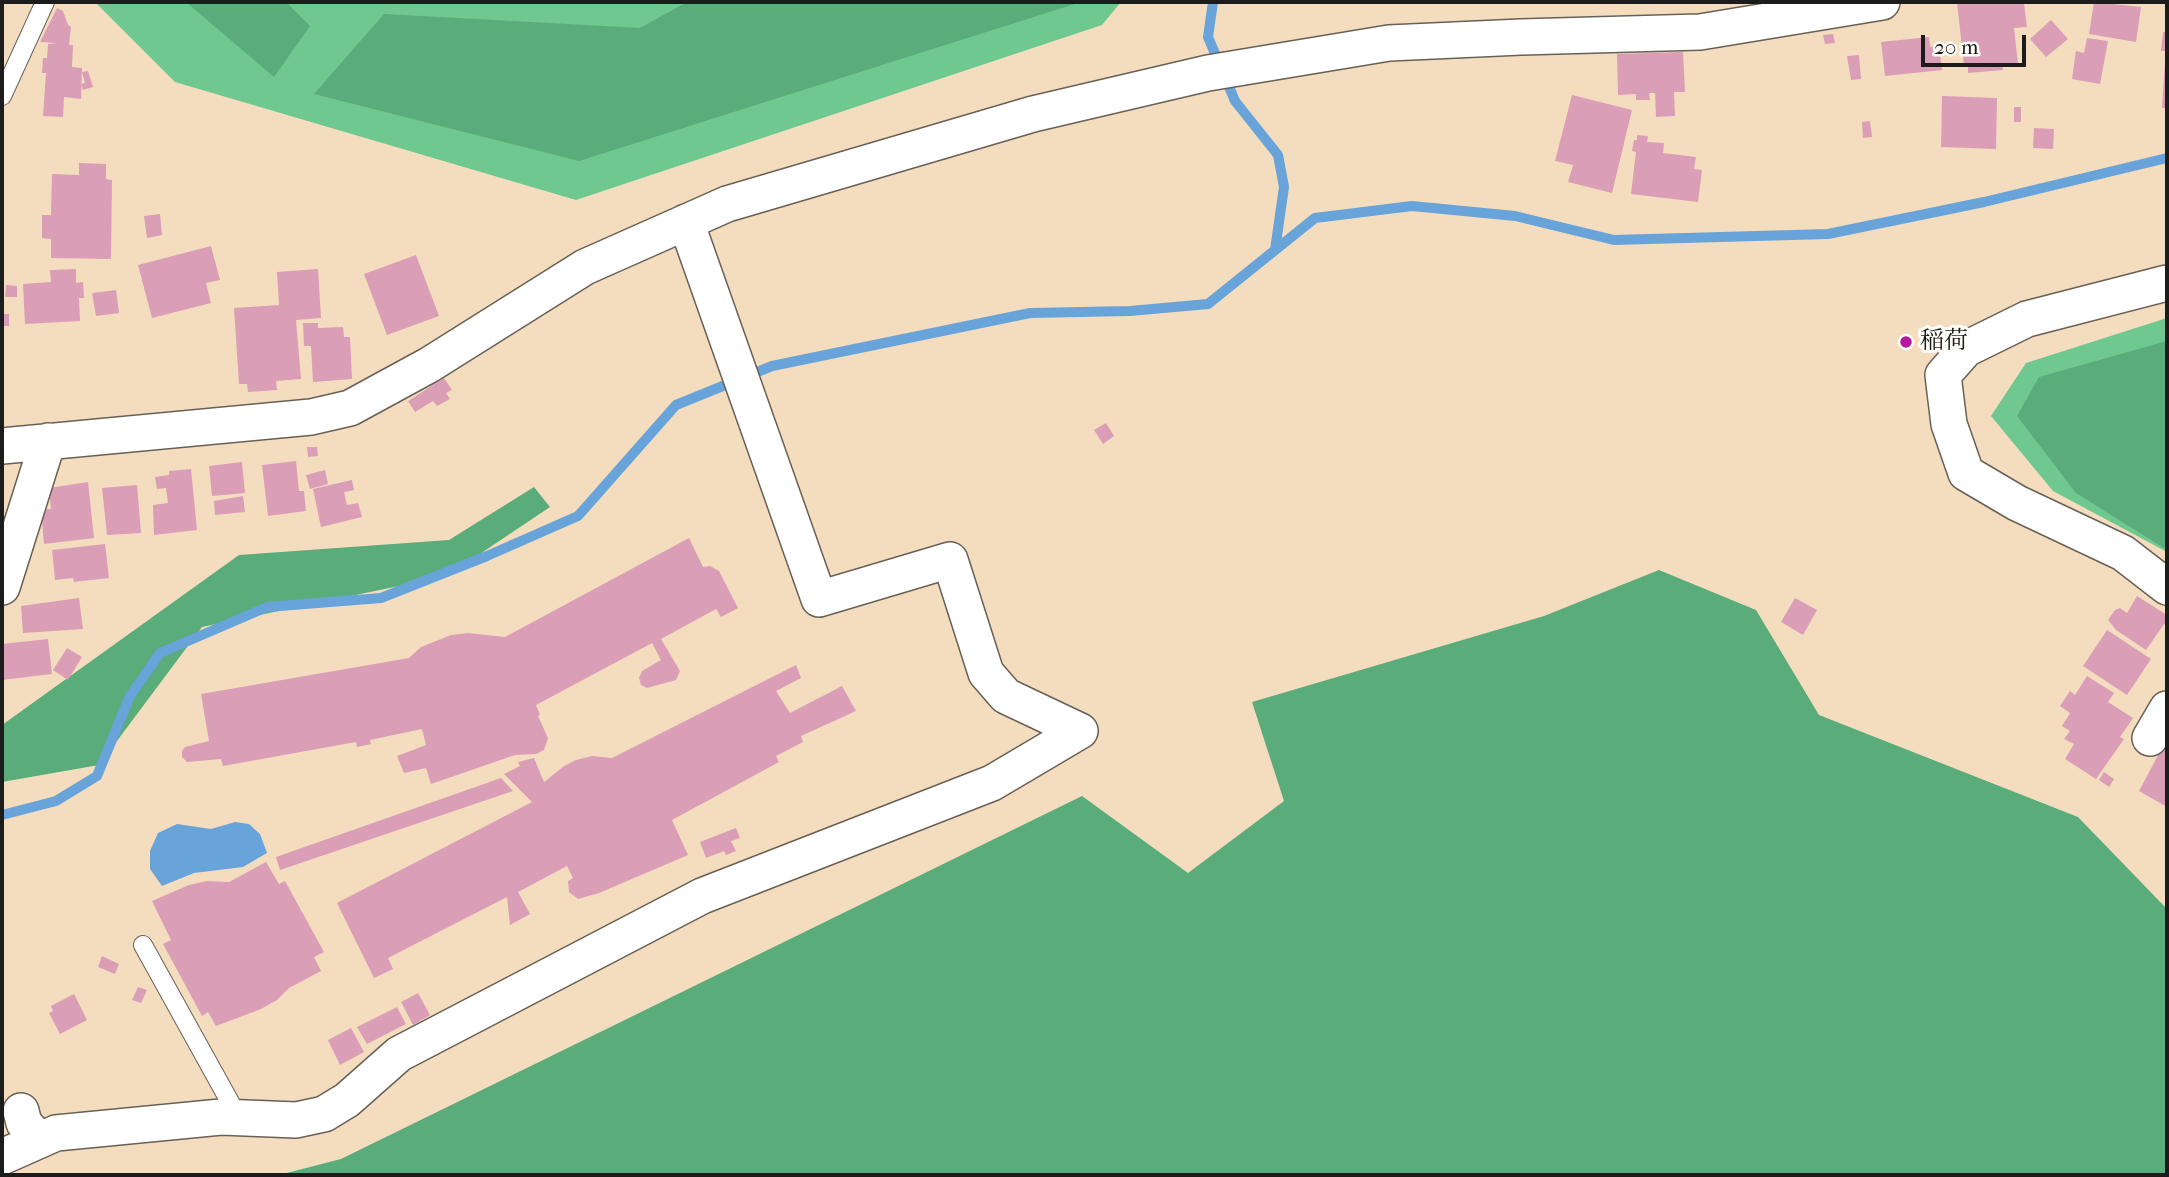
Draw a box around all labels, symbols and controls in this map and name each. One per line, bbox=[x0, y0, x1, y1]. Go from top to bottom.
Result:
scale bar bbox=[1924, 21, 2029, 65]
text: 20 m bbox=[1934, 35, 1978, 59]
place label: 稲荷 bbox=[1920, 328, 1968, 356]
marker: 稲荷 bbox=[1898, 334, 1914, 350]

